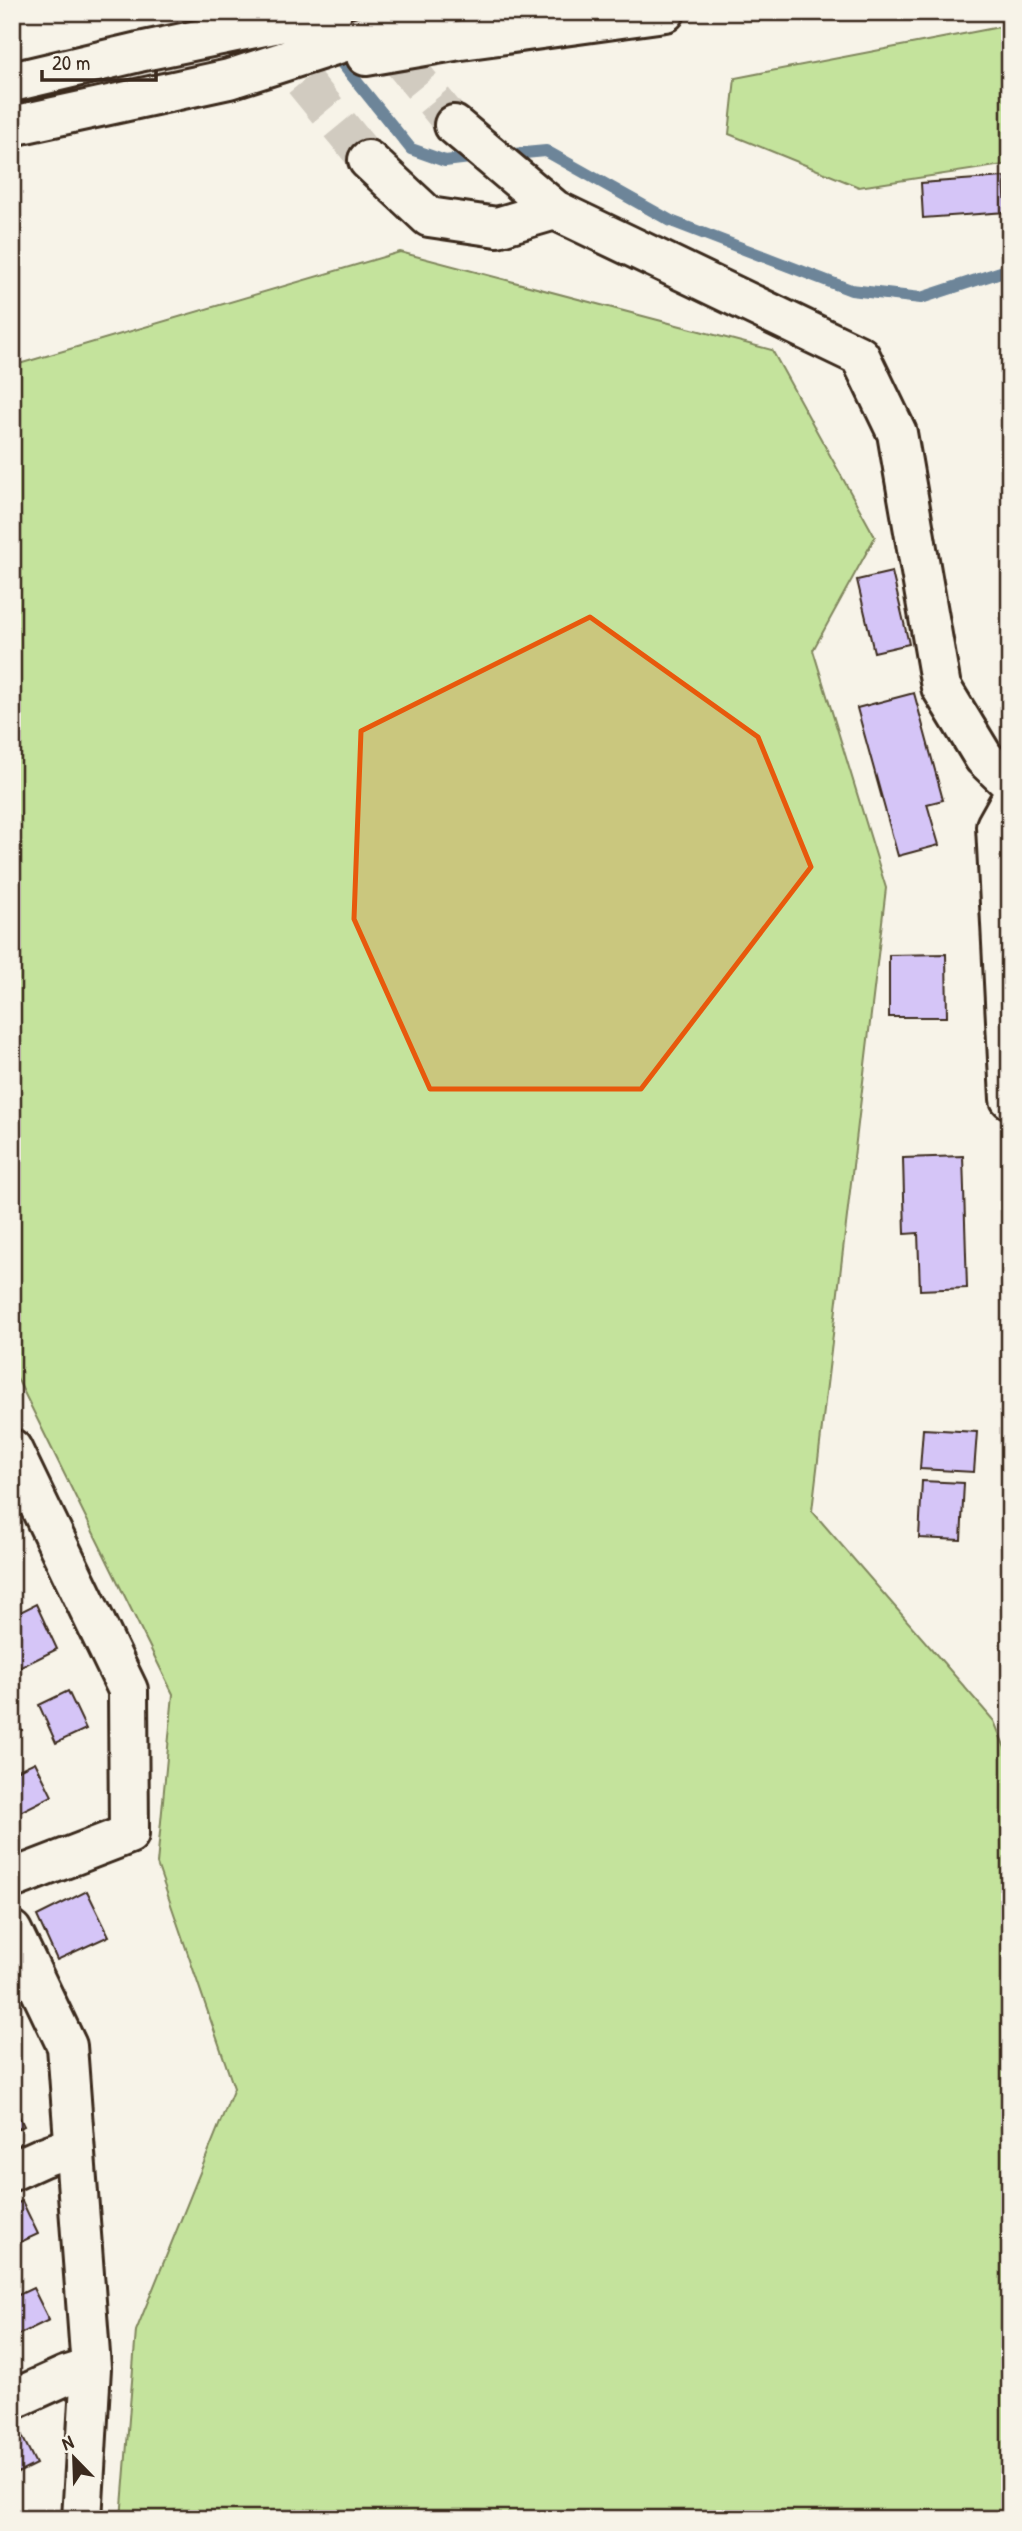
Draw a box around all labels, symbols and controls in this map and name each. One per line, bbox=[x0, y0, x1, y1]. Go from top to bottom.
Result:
scale bar bbox=[42, 38, 156, 82]
text: 20 m bbox=[52, 48, 90, 77]
north arrow bbox=[38, 2422, 108, 2492]
text: N bbox=[58, 2428, 77, 2456]

